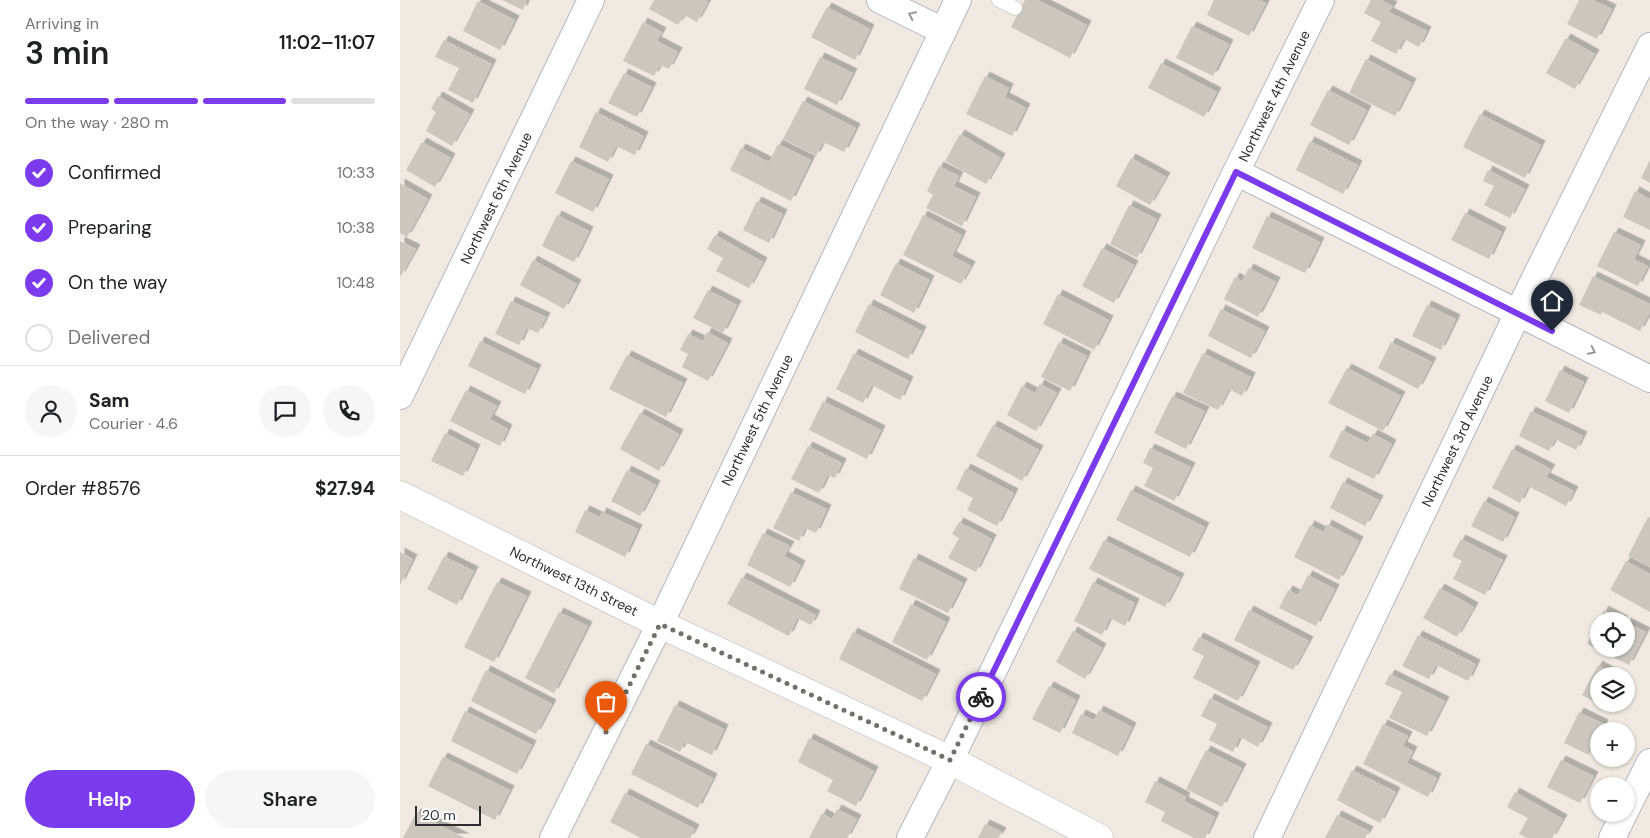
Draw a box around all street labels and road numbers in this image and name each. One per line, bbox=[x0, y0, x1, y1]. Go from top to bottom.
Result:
street label: Northwest 4th Avenue bbox=[1234, 27, 1314, 165]
street label: Northwest 6th Avenue bbox=[456, 129, 536, 267]
street label: Northwest 5th Avenue bbox=[717, 351, 797, 489]
street label: Northwest 3rd Avenue bbox=[1417, 372, 1497, 510]
street label: Northwest 13th Street bbox=[507, 542, 641, 620]

